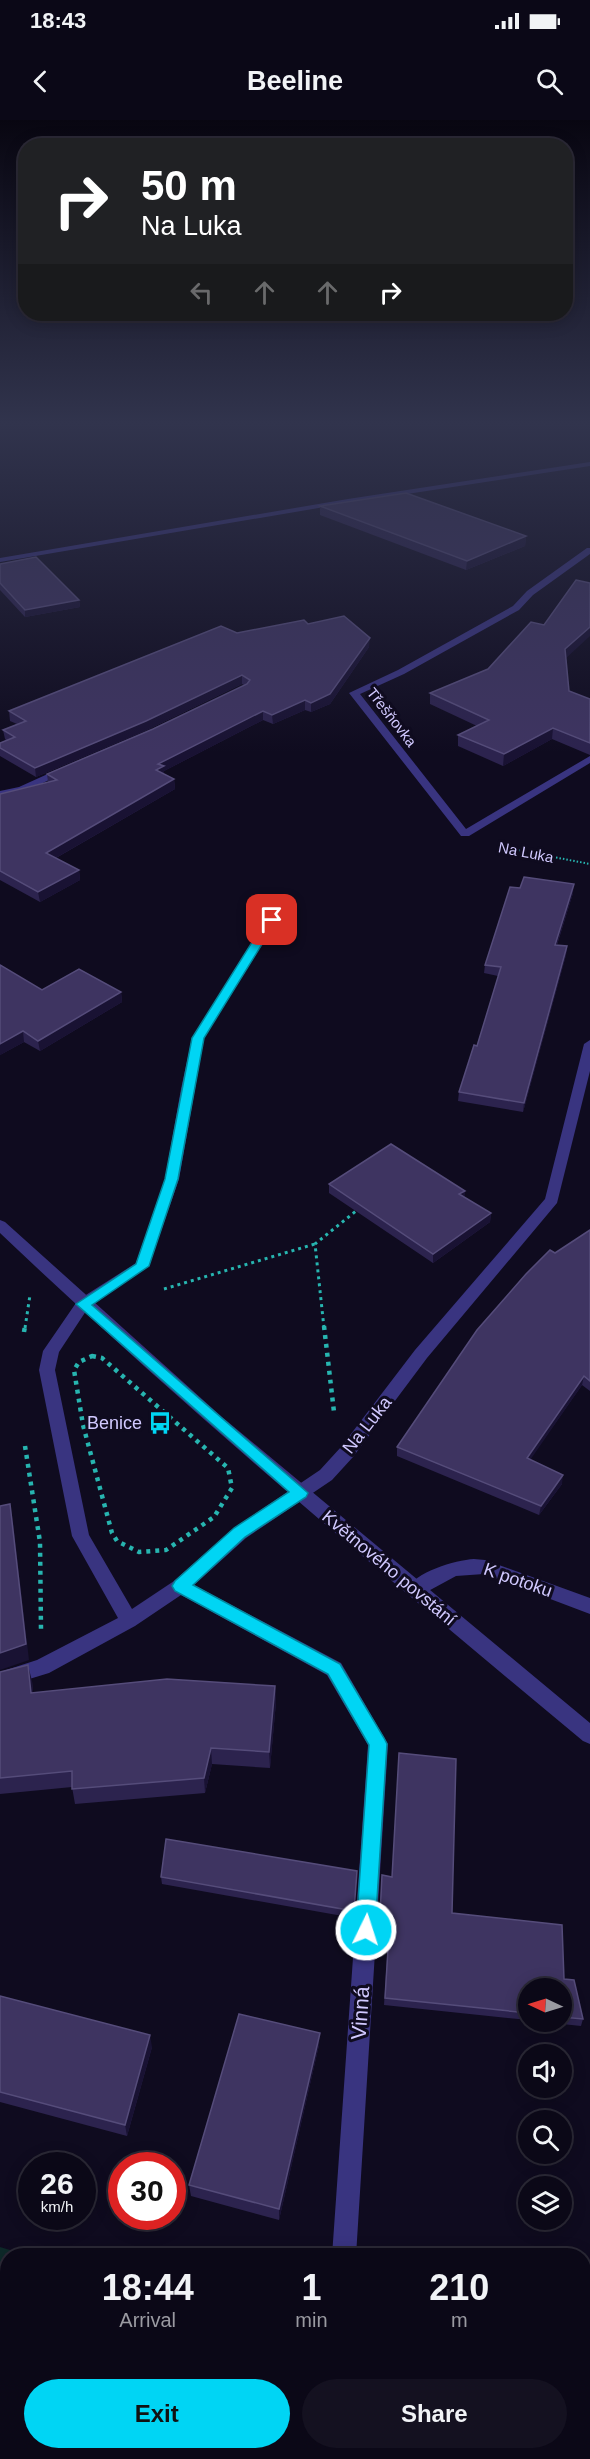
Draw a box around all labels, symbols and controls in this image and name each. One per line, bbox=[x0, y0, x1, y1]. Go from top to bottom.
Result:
text: 18:43 bbox=[30, 8, 86, 33]
icon: back bbox=[24, 65, 57, 98]
icon: search bbox=[533, 65, 566, 98]
text: Beeline bbox=[247, 66, 343, 96]
icon: right bbox=[42, 162, 120, 240]
text: 50 m bbox=[141, 162, 237, 209]
text: Na Luka bbox=[141, 211, 242, 241]
icon: left bbox=[185, 276, 218, 309]
icon: ahead bbox=[248, 276, 281, 309]
icon: ahead bbox=[311, 276, 344, 309]
icon: right bbox=[374, 276, 407, 309]
street label: Třešňovka bbox=[364, 684, 421, 750]
street label: Na Luka bbox=[497, 838, 556, 866]
pin bbox=[246, 894, 297, 945]
icon: arrive bbox=[255, 903, 288, 936]
street label: Na Luka bbox=[338, 1392, 396, 1458]
bus stop icon: Benice bbox=[147, 1410, 173, 1436]
place label: Benice bbox=[87, 1413, 142, 1433]
street label: Květnového povstání bbox=[318, 1506, 460, 1630]
street label: K potoku bbox=[481, 1559, 555, 1601]
position arrow bbox=[334, 1898, 398, 1962]
north arrow bbox=[518, 1978, 572, 2032]
map controls bbox=[518, 1978, 572, 2230]
street label: Vinná bbox=[347, 1985, 373, 2040]
button: sound bbox=[518, 2044, 572, 2098]
button: search bbox=[518, 2110, 572, 2164]
speed limit sign: 30 bbox=[108, 2152, 186, 2230]
text: 26 bbox=[40, 2167, 74, 2200]
button: layers bbox=[518, 2176, 572, 2230]
text: km/h bbox=[41, 2198, 73, 2215]
text: 18:44 bbox=[102, 2267, 194, 2308]
text: 1 bbox=[301, 2267, 321, 2308]
text: 210 bbox=[429, 2267, 489, 2308]
text: Arrival bbox=[119, 2309, 176, 2331]
text: min bbox=[295, 2309, 328, 2331]
text: m bbox=[451, 2309, 468, 2331]
button: Exit bbox=[24, 2379, 290, 2448]
button: Share bbox=[302, 2379, 567, 2448]

